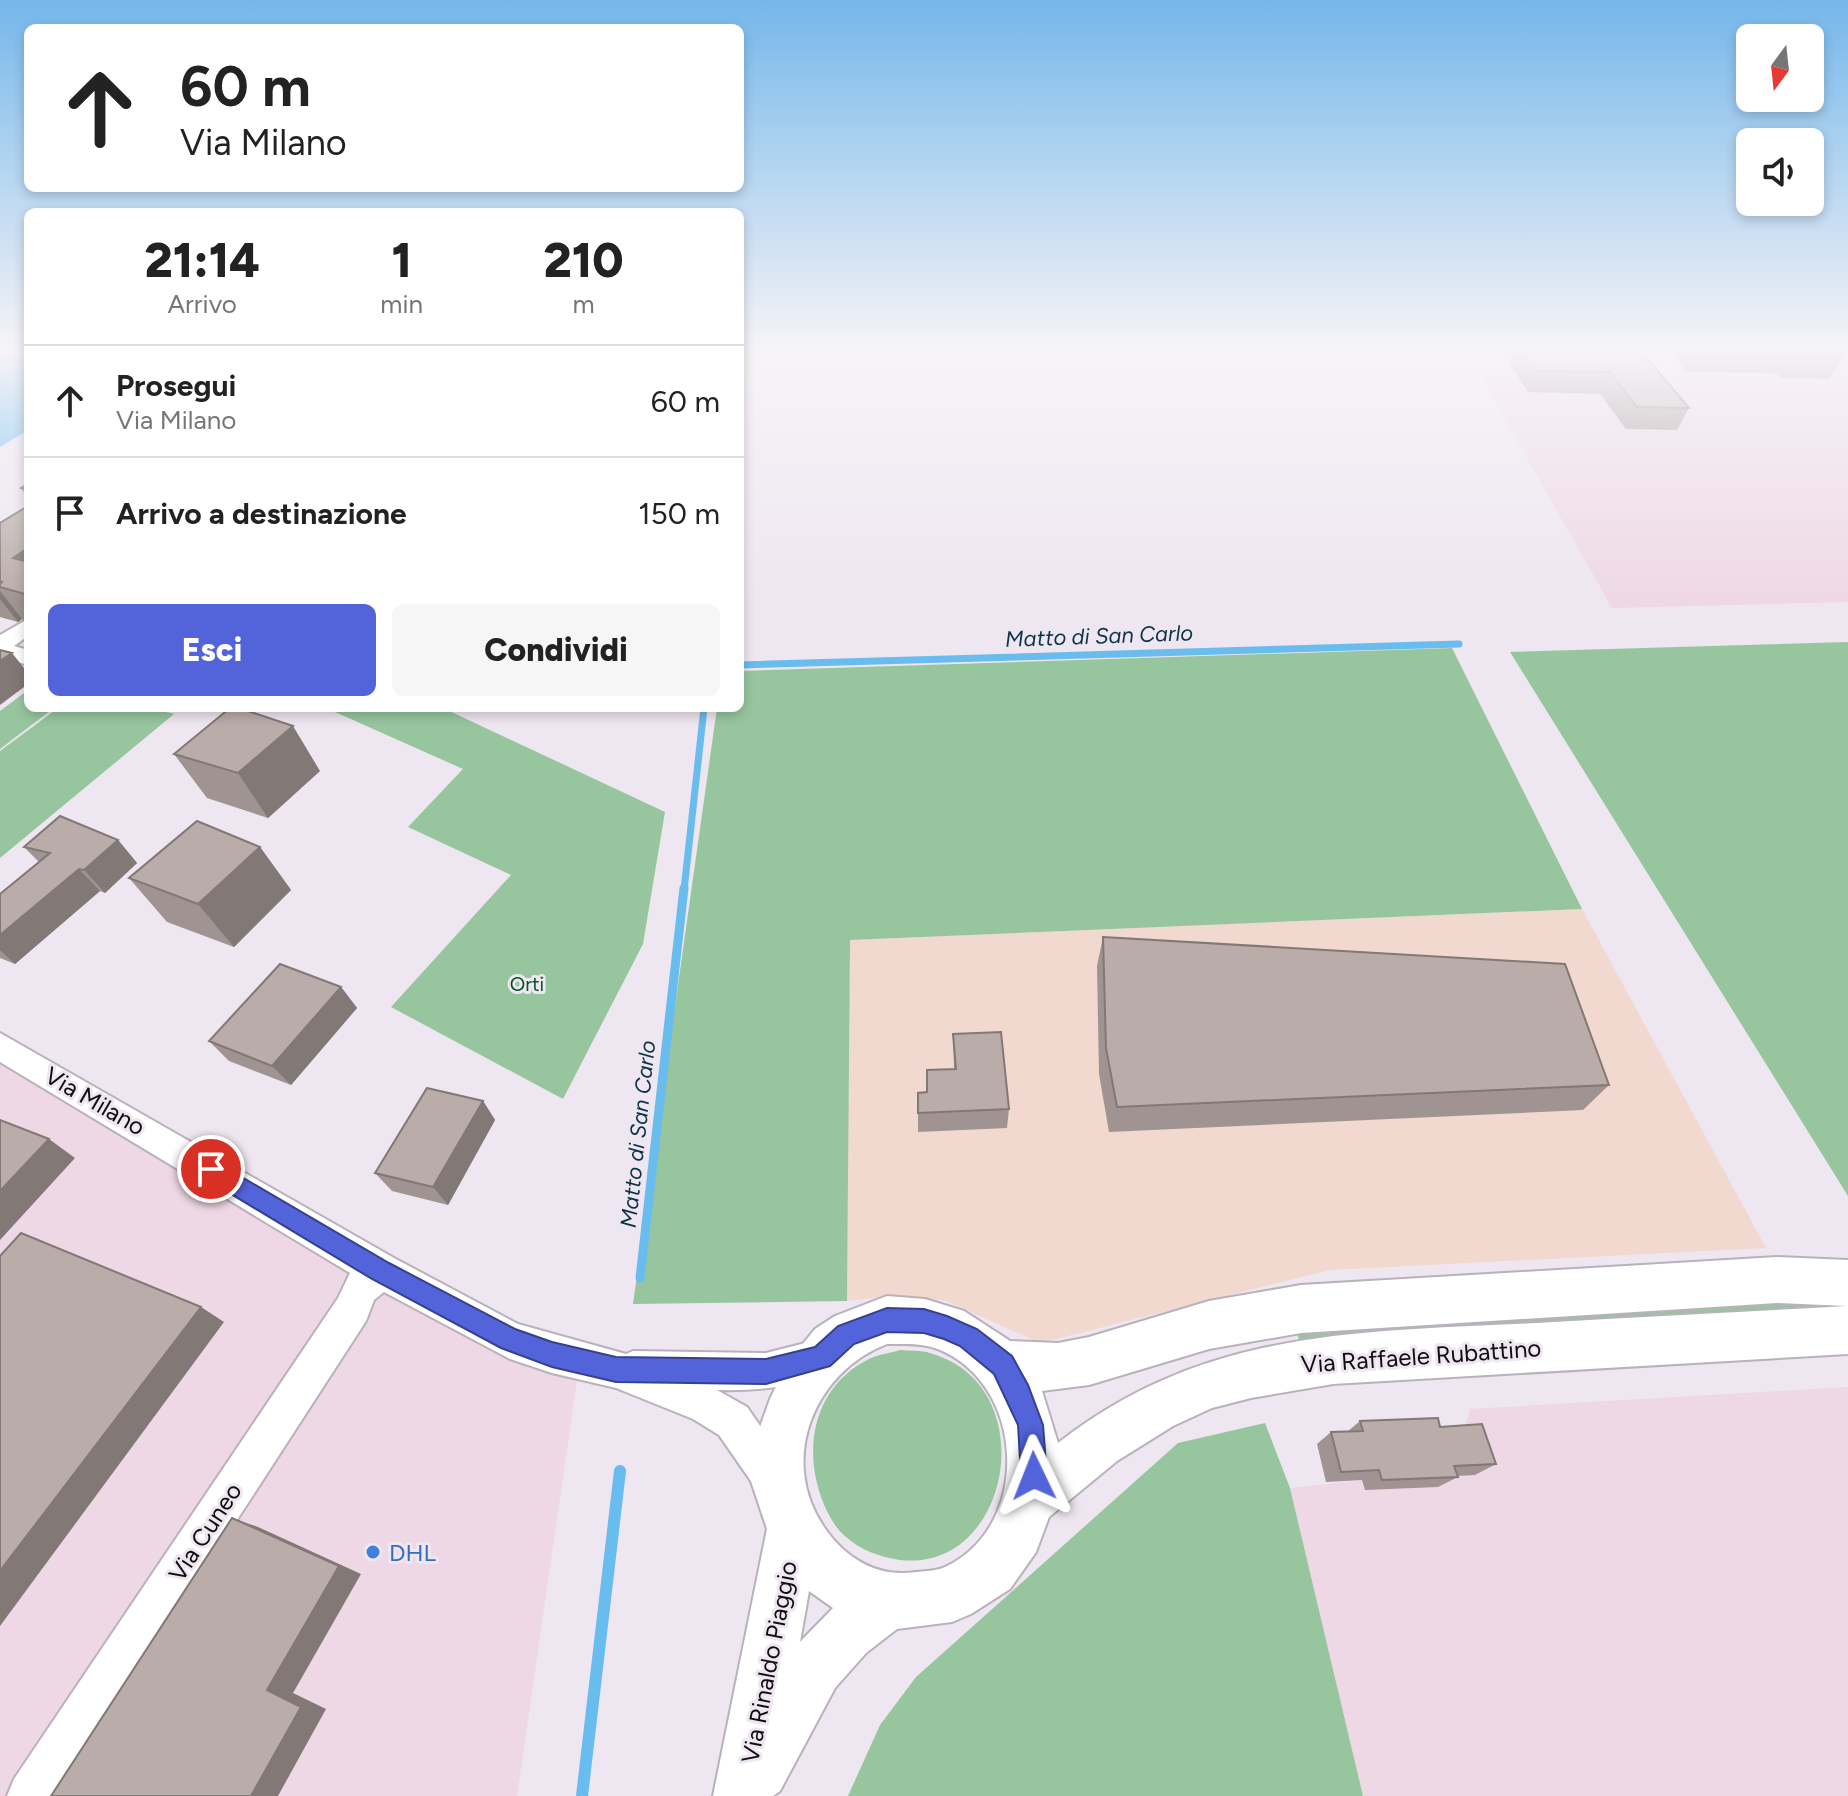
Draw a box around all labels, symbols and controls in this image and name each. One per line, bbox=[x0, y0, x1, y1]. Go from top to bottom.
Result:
north arrow bbox=[1736, 24, 1824, 112]
map controls bbox=[1736, 24, 1824, 216]
text: 60 m bbox=[180, 53, 311, 120]
icon: ahead bbox=[48, 56, 152, 160]
text: Via Milano bbox=[180, 121, 347, 164]
button: sound bbox=[1736, 128, 1824, 216]
text: 21:14 bbox=[145, 231, 260, 289]
text: 1 bbox=[391, 231, 412, 289]
text: 210 bbox=[544, 231, 624, 289]
text: Arrivo bbox=[167, 288, 237, 320]
text: min bbox=[380, 288, 423, 320]
text: m bbox=[572, 288, 595, 320]
text: Prosegui bbox=[116, 367, 236, 404]
icon: ahead bbox=[48, 379, 92, 423]
text: 60 m bbox=[651, 383, 720, 420]
text: Via Milano bbox=[116, 404, 236, 436]
icon: arrive bbox=[48, 491, 92, 535]
text: Arrivo a destinazione bbox=[116, 495, 407, 532]
text: 150 m bbox=[638, 495, 720, 532]
button: Esci bbox=[48, 604, 376, 696]
button: Condividi bbox=[392, 604, 720, 696]
water label: Matto di San Carlo bbox=[1004, 619, 1194, 653]
park label: Orti bbox=[510, 972, 544, 996]
water label: Matto di San Carlo bbox=[615, 1039, 661, 1229]
street label: Via Milano bbox=[40, 1061, 150, 1141]
pin bbox=[177, 1135, 245, 1203]
icon: arrive bbox=[189, 1147, 233, 1191]
street label: Via Raffaele Rubattino bbox=[1300, 1333, 1542, 1379]
position arrow bbox=[992, 1434, 1076, 1518]
street label: Via Cuneo bbox=[162, 1477, 248, 1587]
place label: DHL bbox=[389, 1538, 437, 1567]
marker: DHL bbox=[364, 1543, 382, 1561]
street label: Via Rinaldo Piaggio bbox=[735, 1559, 803, 1765]

